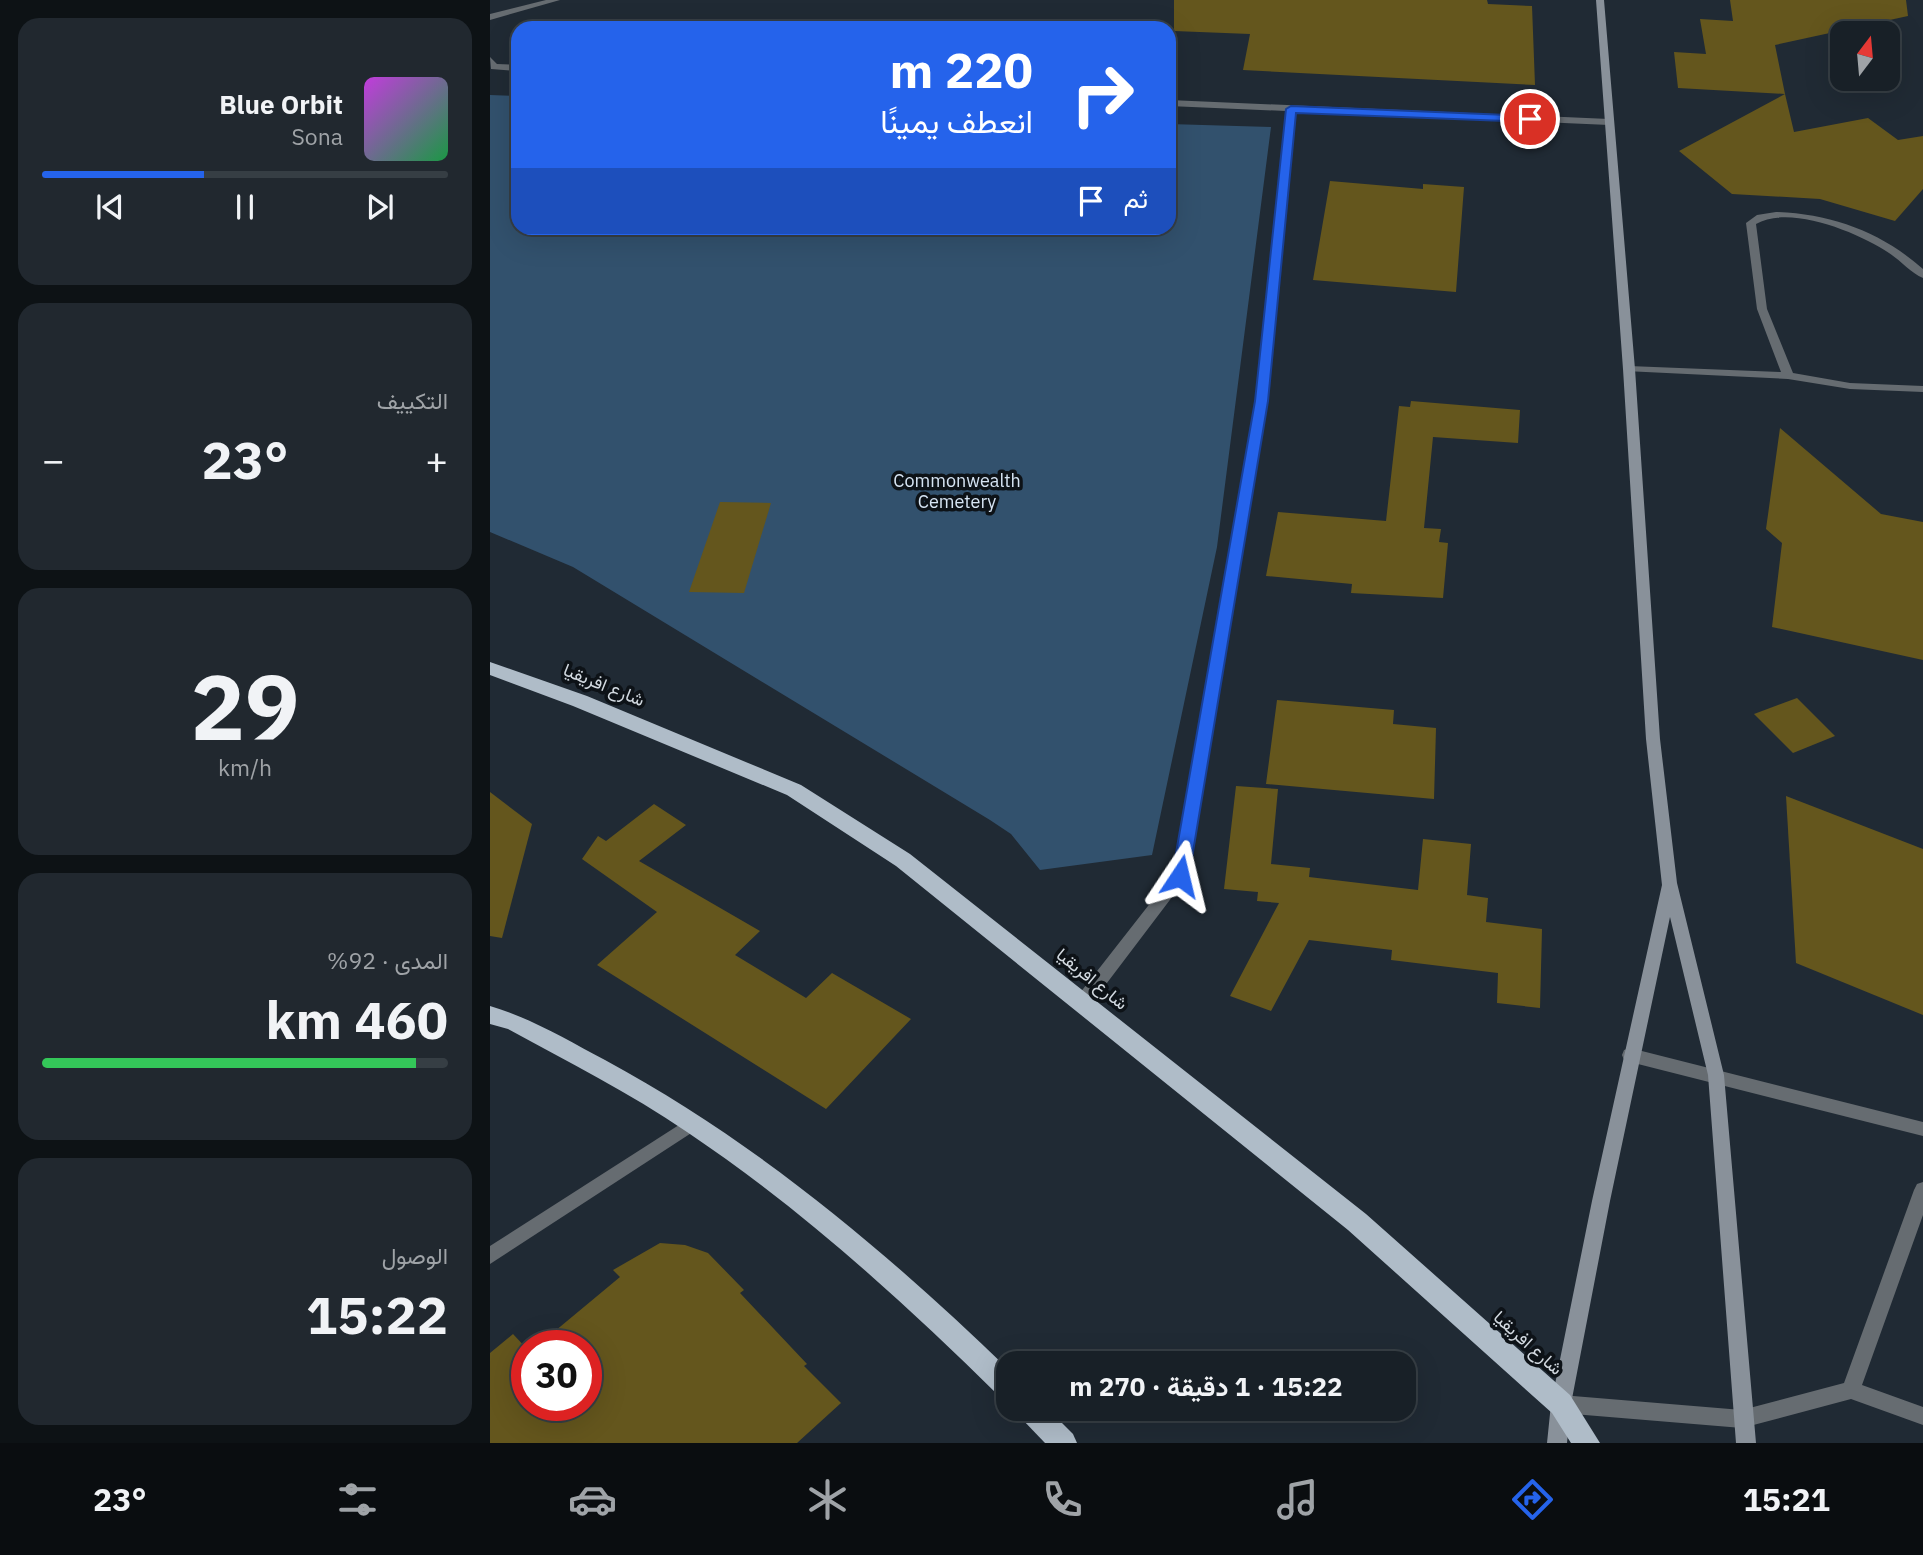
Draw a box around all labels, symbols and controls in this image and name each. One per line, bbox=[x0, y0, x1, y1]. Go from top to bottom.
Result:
north arrow bbox=[1830, 21, 1900, 91]
map controls bbox=[1830, 21, 1900, 91]
text: 220 m bbox=[889, 38, 1033, 101]
icon: right bbox=[1057, 49, 1148, 140]
text: Blue Orbit bbox=[219, 87, 343, 121]
pin bbox=[1500, 89, 1560, 149]
text: انعطف يمينًا bbox=[880, 100, 1033, 142]
icon: arrive bbox=[1511, 100, 1549, 138]
text: Sona bbox=[291, 121, 343, 151]
text: ثم bbox=[1124, 181, 1148, 215]
icon: arrive bbox=[1072, 182, 1110, 220]
icon: previous bbox=[91, 188, 129, 226]
icon: pause bbox=[226, 188, 264, 226]
icon: next bbox=[361, 188, 399, 226]
text: التكييف bbox=[377, 385, 448, 415]
text: 23° bbox=[202, 426, 288, 493]
text: − bbox=[42, 435, 65, 484]
text: + bbox=[425, 435, 448, 484]
park label: Commonwealth Cemetery bbox=[893, 469, 1021, 513]
text: 29 bbox=[190, 647, 300, 765]
street label: شارع افريقيا bbox=[560, 658, 648, 712]
text: km/h bbox=[218, 752, 272, 782]
position arrow bbox=[1143, 839, 1217, 913]
street label: شارع افريقيا bbox=[1051, 943, 1133, 1015]
text: المدى · 92% bbox=[327, 945, 448, 975]
text: 460 km bbox=[266, 986, 448, 1053]
text: الوصول bbox=[382, 1240, 448, 1270]
text: 15:22 bbox=[306, 1281, 448, 1348]
street label: شارع افريقيا bbox=[1488, 1305, 1568, 1381]
speed limit sign: 30 bbox=[511, 1330, 602, 1421]
text: 15:22 · 1 دقيقة · 270 m bbox=[1069, 1369, 1343, 1403]
icon: filters bbox=[333, 1475, 382, 1524]
icon: car bbox=[568, 1475, 617, 1524]
icon: climate bbox=[803, 1475, 852, 1524]
icon: phone bbox=[1038, 1475, 1087, 1524]
icon: music bbox=[1273, 1475, 1322, 1524]
icon: directions bbox=[1508, 1475, 1557, 1524]
text: 23° bbox=[93, 1478, 147, 1520]
text: 15:21 bbox=[1743, 1478, 1830, 1520]

